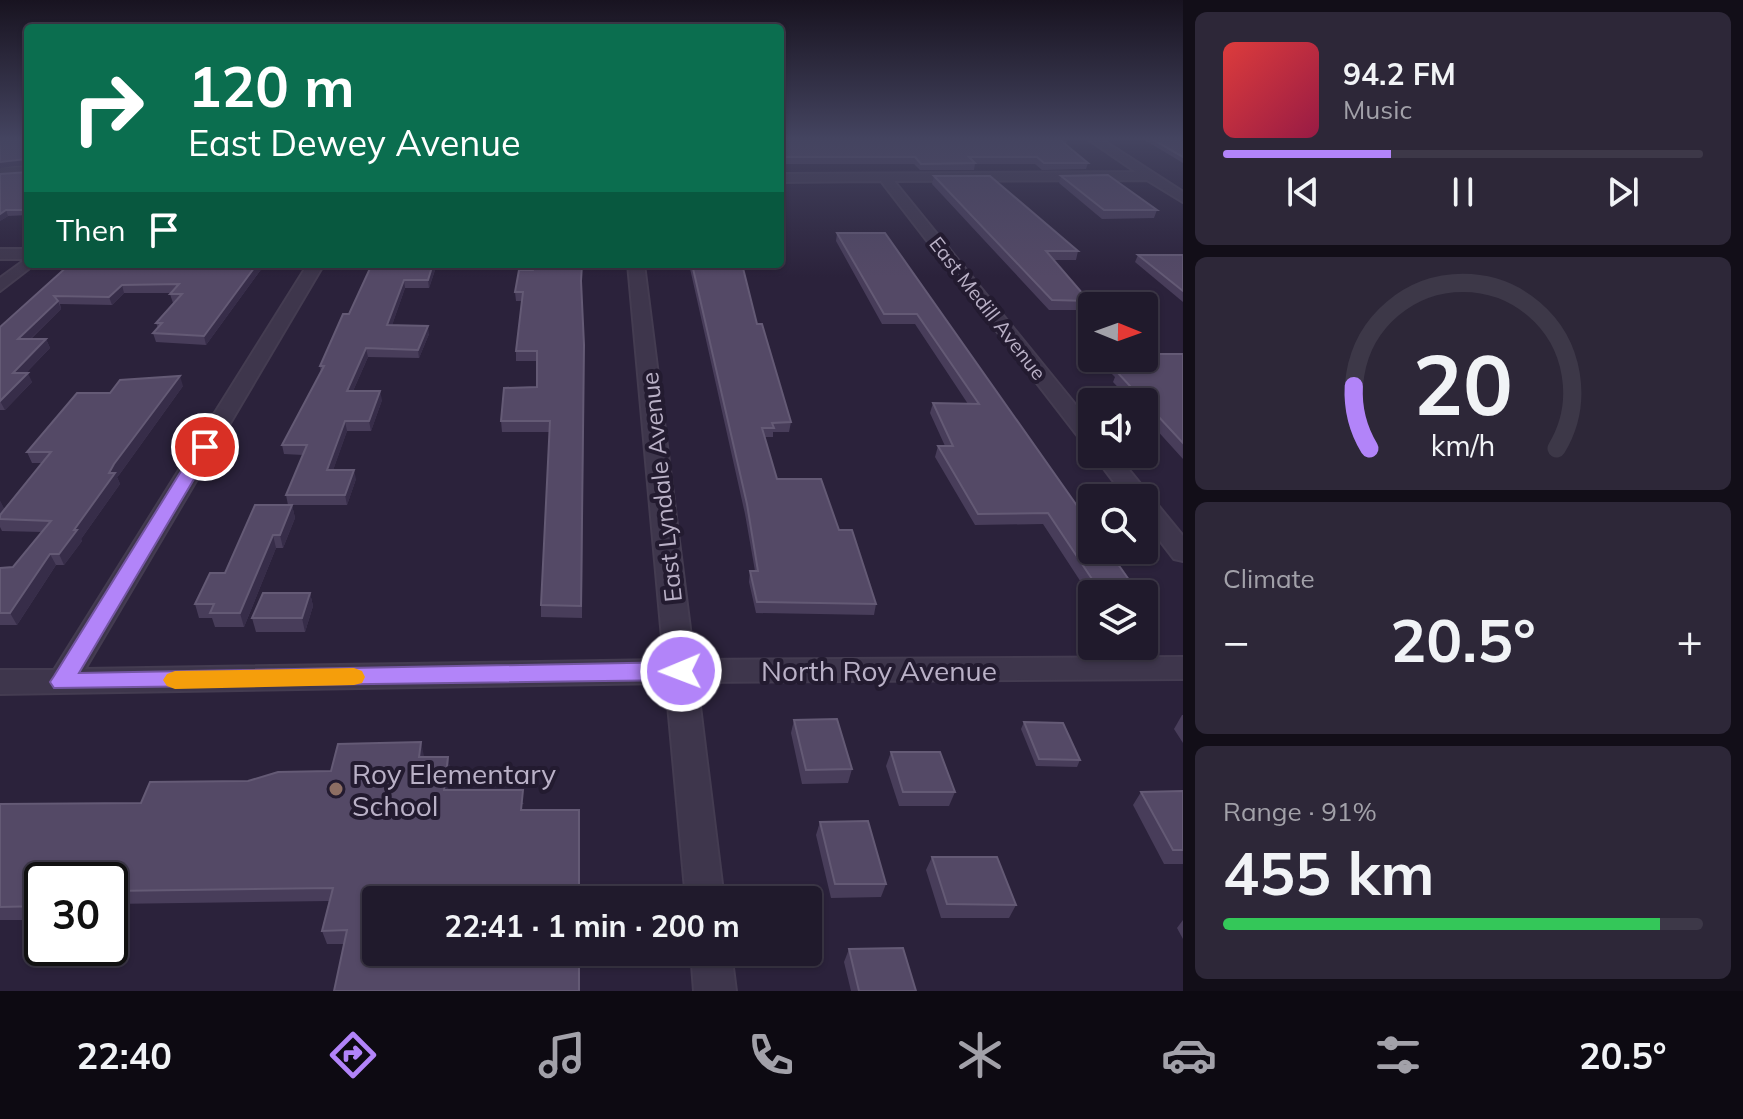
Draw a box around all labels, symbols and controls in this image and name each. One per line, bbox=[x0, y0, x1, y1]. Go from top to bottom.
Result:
text: 120 m bbox=[188, 51, 355, 121]
text: 94.2 FM bbox=[1343, 55, 1456, 93]
icon: right bbox=[56, 56, 160, 160]
text: Music bbox=[1343, 93, 1412, 126]
text: East Dewey Avenue bbox=[188, 120, 521, 165]
icon: previous bbox=[1281, 170, 1325, 214]
icon: pause bbox=[1441, 170, 1485, 214]
icon: next bbox=[1601, 170, 1645, 214]
icon: arrive bbox=[142, 208, 186, 252]
text: Then bbox=[56, 211, 126, 249]
street label: East Medill Avenue bbox=[924, 231, 1052, 385]
north arrow bbox=[1078, 292, 1158, 372]
map controls bbox=[1078, 292, 1158, 660]
text: 20 bbox=[1413, 331, 1513, 436]
street label: East Lyndale Avenue bbox=[634, 371, 688, 603]
button: sound bbox=[1078, 388, 1158, 468]
pin bbox=[171, 413, 239, 481]
icon: arrive bbox=[183, 425, 227, 469]
text: km/h bbox=[1431, 427, 1495, 463]
button: search bbox=[1078, 484, 1158, 564]
text: Climate bbox=[1223, 562, 1315, 595]
button: layers bbox=[1078, 580, 1158, 660]
text: 20.5° bbox=[1390, 602, 1536, 677]
text: − bbox=[1223, 613, 1249, 668]
text: + bbox=[1677, 613, 1703, 668]
position arrow bbox=[639, 629, 723, 713]
street label: North Roy Avenue bbox=[761, 653, 997, 688]
place label: Roy Elementary School bbox=[352, 756, 556, 823]
marker: Roy Elementary School bbox=[327, 780, 345, 798]
text: Range · 91% bbox=[1223, 795, 1377, 828]
text: 455 km bbox=[1223, 835, 1435, 910]
speed limit sign: 30 bbox=[24, 862, 128, 966]
text: 22:41 · 1 min · 200 m bbox=[444, 907, 740, 945]
icon: directions bbox=[325, 1027, 381, 1083]
icon: music bbox=[534, 1027, 590, 1083]
icon: phone bbox=[743, 1027, 799, 1083]
icon: climate bbox=[952, 1027, 1008, 1083]
icon: car bbox=[1161, 1027, 1217, 1083]
icon: filters bbox=[1370, 1027, 1426, 1083]
text: 22:40 bbox=[77, 1033, 172, 1078]
text: 20.5° bbox=[1579, 1033, 1666, 1078]

